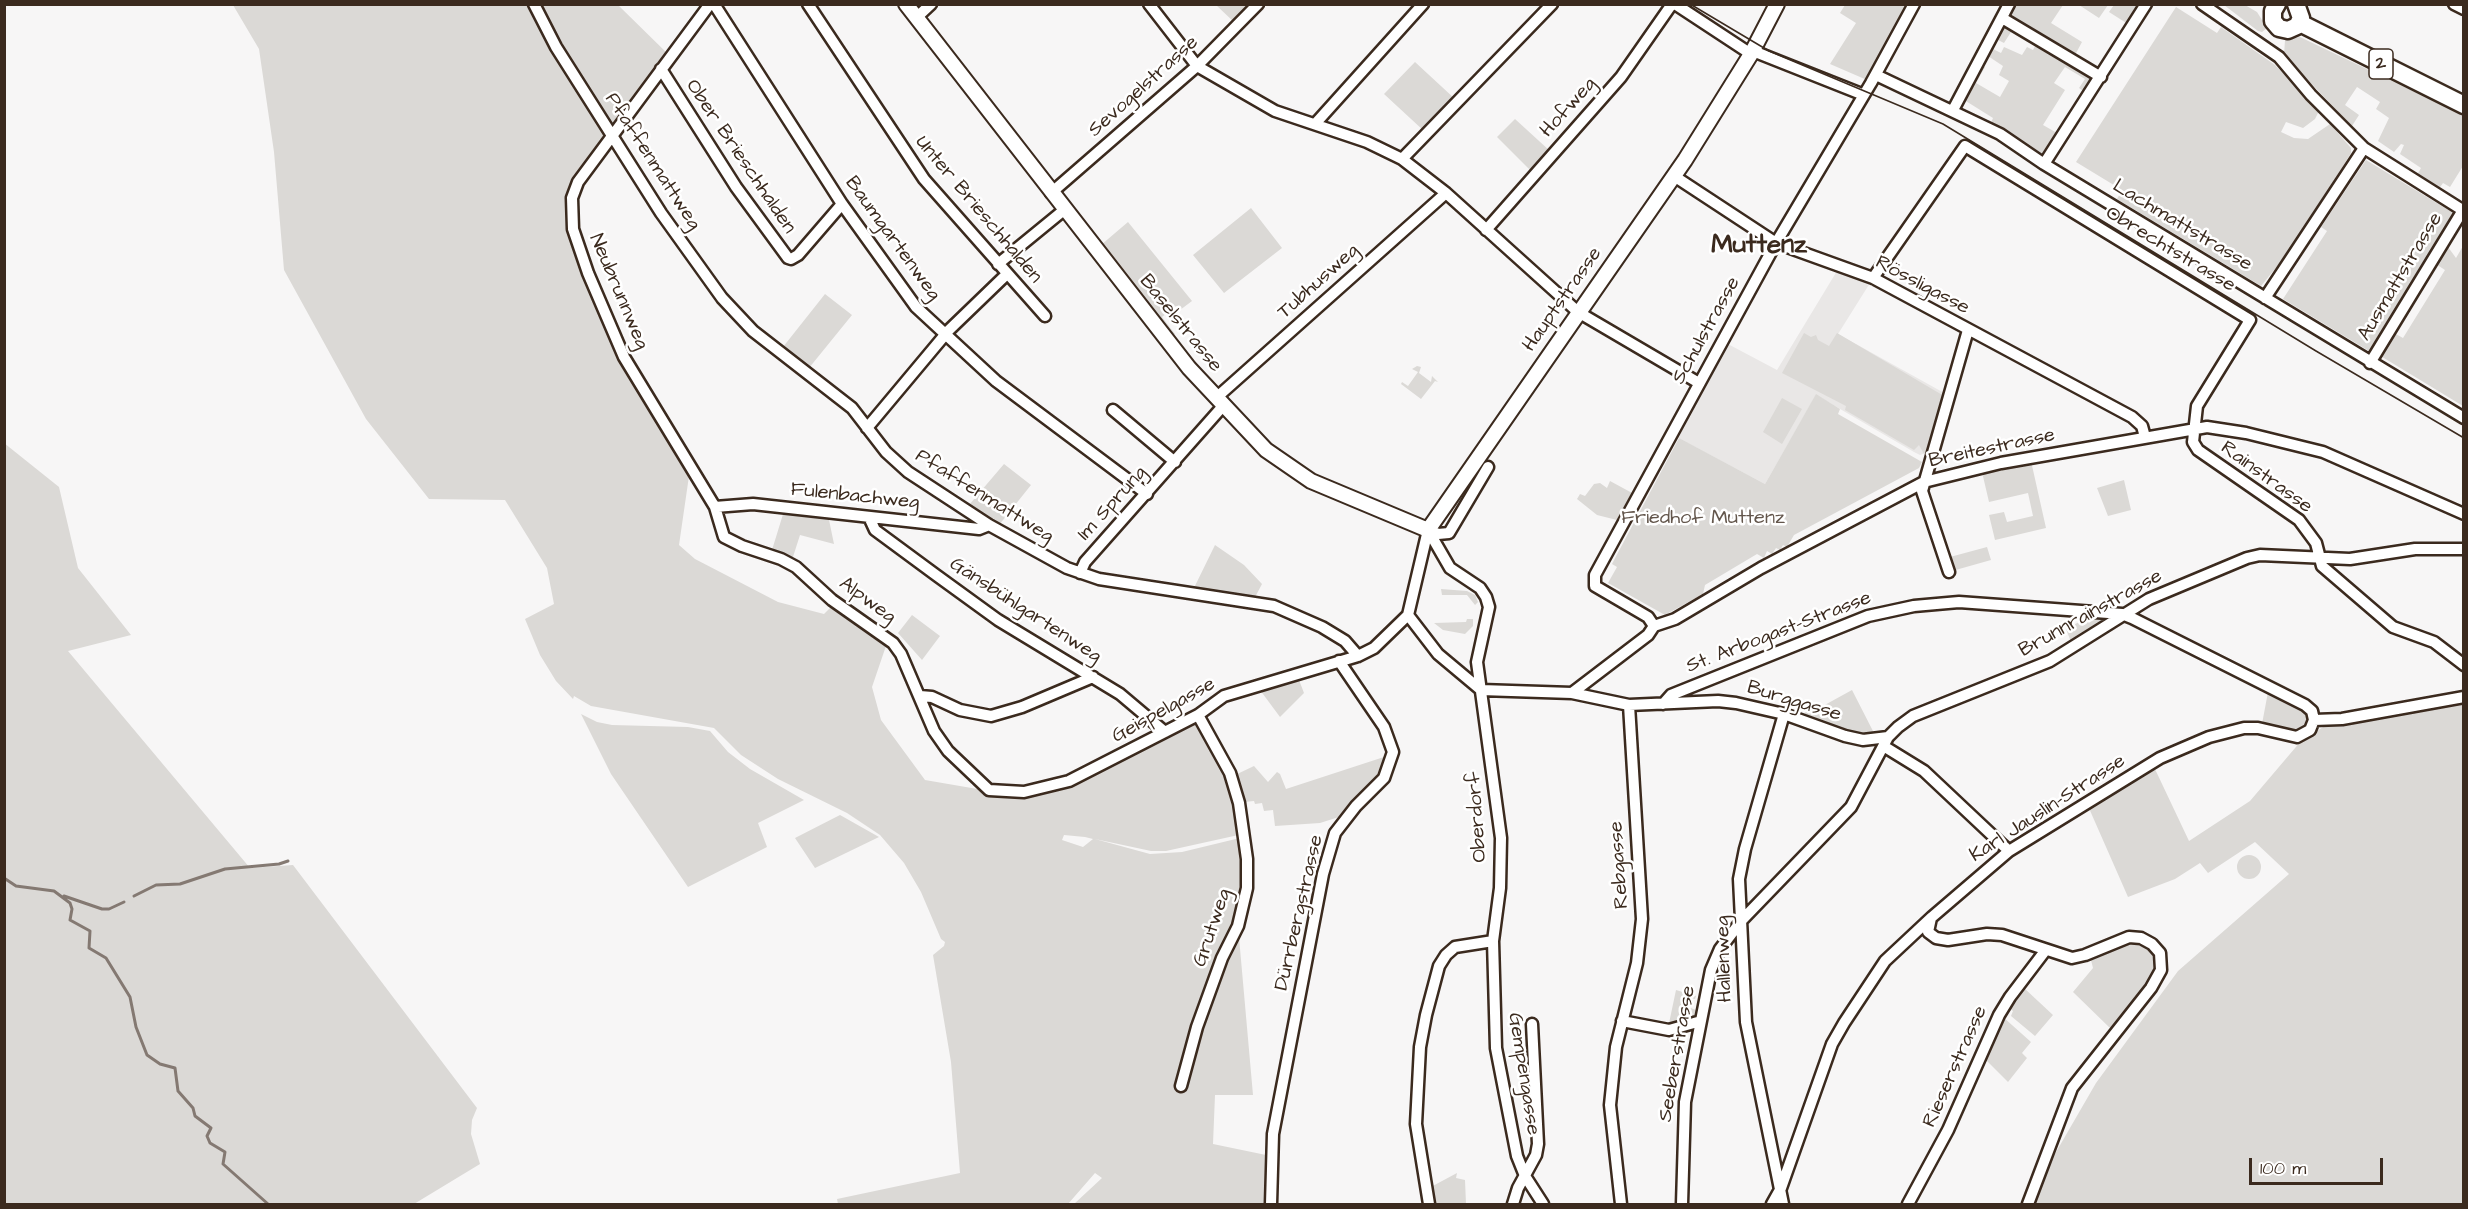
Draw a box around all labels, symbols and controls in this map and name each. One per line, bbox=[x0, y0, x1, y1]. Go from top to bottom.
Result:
street label: Sevogelstrasse bbox=[1084, 31, 1204, 143]
road number: 2 bbox=[2369, 49, 2393, 79]
street label: Hofweg bbox=[1536, 73, 1602, 143]
street label: Ober Brieschhalden bbox=[680, 75, 800, 239]
street label: Pfaffenmattweg bbox=[599, 89, 705, 235]
street label: Unter Brieschhalden bbox=[909, 131, 1047, 289]
street label: Baumgartenweg bbox=[839, 172, 945, 306]
street label: Lachmattstrasse bbox=[2108, 175, 2256, 277]
street label: Obrechtstrasse bbox=[2101, 202, 2239, 298]
street label: Ausmattstrasse bbox=[2353, 209, 2449, 345]
street label: Neubrunnweg bbox=[583, 231, 653, 353]
district label: Muttenz bbox=[1711, 231, 1807, 263]
street label: Tubhusweg bbox=[1273, 239, 1365, 325]
street label: Hauptstrasse bbox=[1518, 243, 1608, 357]
street label: Rössligasse bbox=[1871, 251, 1973, 321]
street label: Baselstrasse bbox=[1133, 270, 1227, 378]
street label: Schulstrasse bbox=[1668, 273, 1746, 389]
street label: Breitestrasse bbox=[1927, 424, 2057, 474]
street label: Rainstrasse bbox=[2215, 437, 2317, 519]
street label: Pfaffenmattweg bbox=[910, 445, 1058, 549]
street label: Im Sprung bbox=[1073, 462, 1153, 546]
street label: Fulenbachweg bbox=[789, 478, 921, 516]
park label: Friedhof Muttenz bbox=[1621, 507, 1785, 531]
street label: Gänsbühlgartenweg bbox=[945, 553, 1105, 669]
street label: Brunnrainstrasse bbox=[2015, 565, 2167, 663]
street label: Alpweg bbox=[834, 572, 900, 630]
street label: St. Arbogast-Strasse bbox=[1683, 587, 1875, 679]
street label: Geispelgasse bbox=[1108, 673, 1220, 749]
street label: Burggasse bbox=[1744, 676, 1844, 728]
street label: Karl Jauslin-Strasse bbox=[1966, 750, 2130, 868]
street label: Oberdorf bbox=[1463, 771, 1493, 863]
street label: Rebgasse bbox=[1605, 820, 1635, 910]
street label: Dürrbergstrasse bbox=[1270, 833, 1330, 993]
street label: Grutweg bbox=[1189, 886, 1237, 970]
street label: Hallenweg bbox=[1711, 915, 1739, 1003]
street label: Seeberstrasse bbox=[1654, 984, 1702, 1124]
street label: Rieserstrasse bbox=[1919, 1003, 1993, 1131]
street label: Gempengasse bbox=[1501, 1011, 1545, 1137]
scale bar bbox=[2252, 1146, 2386, 1184]
text: 100 m bbox=[2260, 1156, 2306, 1181]

